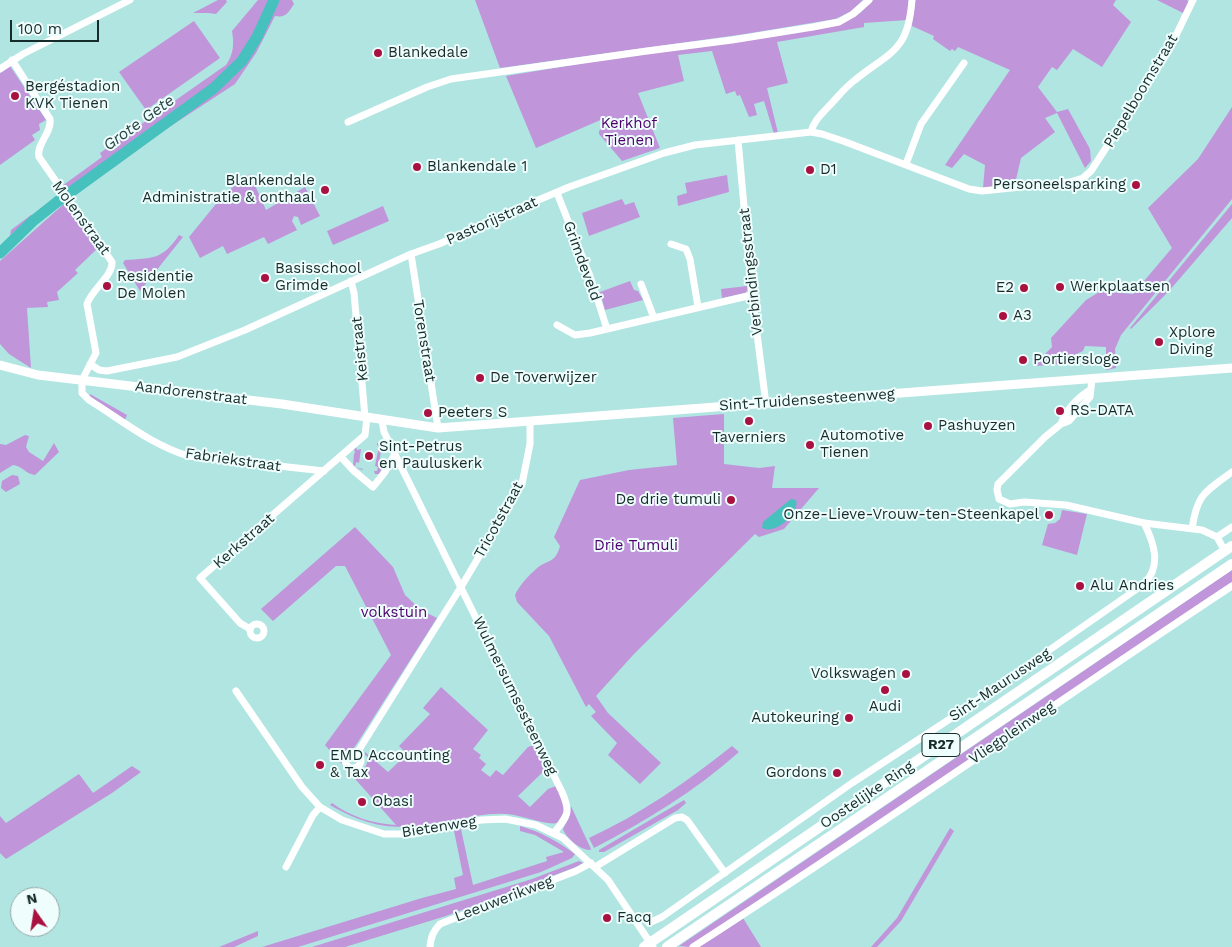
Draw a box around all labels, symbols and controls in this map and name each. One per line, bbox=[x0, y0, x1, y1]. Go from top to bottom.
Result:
scale bar bbox=[12, 10, 101, 42]
text: 100 m bbox=[18, 20, 62, 38]
street label: Piepelboomstraat bbox=[1100, 31, 1182, 151]
place label: Blankedale bbox=[388, 44, 468, 62]
marker: Blankedale bbox=[372, 47, 384, 59]
place label: Bergéstadion KVK Tienen bbox=[25, 78, 120, 113]
marker: Bergéstadion KVK Tienen bbox=[9, 90, 21, 102]
water label: Grote Gete bbox=[100, 91, 178, 155]
park label: Kerkhof Tienen bbox=[601, 115, 657, 150]
place label: Blankendale 1 bbox=[427, 158, 527, 176]
marker: Blankendale 1 bbox=[411, 161, 423, 173]
place label: D1 bbox=[820, 161, 837, 179]
marker: D1 bbox=[804, 164, 816, 176]
place label: Blankendale Administratie & onthaal bbox=[142, 172, 315, 207]
place label: Personeelsparking bbox=[993, 176, 1126, 194]
street label: Molenstraat bbox=[48, 177, 114, 259]
marker: Personeelsparking bbox=[1130, 179, 1142, 191]
marker: Blankendale Administratie & onthaal bbox=[319, 184, 331, 196]
street label: Pastorijstraat bbox=[444, 193, 540, 249]
street label: Verbindingsstraat bbox=[735, 207, 767, 337]
street label: Grimdeveld bbox=[559, 219, 605, 303]
place label: Basisschool Grimde bbox=[275, 260, 361, 295]
place label: Residentie De Molen bbox=[117, 268, 193, 303]
marker: Basisschool Grimde bbox=[259, 272, 271, 284]
place label: Werkplaatsen bbox=[1070, 278, 1170, 296]
place label: E2 bbox=[996, 279, 1014, 297]
marker: Residentie De Molen bbox=[101, 280, 113, 292]
marker: Werkplaatsen bbox=[1054, 281, 1066, 293]
marker: E2 bbox=[1018, 282, 1030, 294]
street label: Torenstraat bbox=[409, 298, 439, 384]
place label: A3 bbox=[1013, 307, 1032, 325]
marker: A3 bbox=[997, 310, 1009, 322]
street label: Keistraat bbox=[348, 316, 372, 382]
place label: Xplore Diving bbox=[1169, 324, 1215, 359]
marker: Xplore Diving bbox=[1153, 336, 1165, 348]
place label: Portiersloge bbox=[1033, 351, 1120, 369]
marker: Portiersloge bbox=[1017, 354, 1029, 366]
place label: De Toverwijzer bbox=[490, 369, 597, 387]
marker: De Toverwijzer bbox=[474, 372, 486, 384]
street label: Aandorenstraat bbox=[134, 377, 248, 409]
street label: Sint-Truidensesteenweg bbox=[719, 385, 895, 415]
place label: RS-DATA bbox=[1070, 402, 1134, 420]
place label: Peeters S bbox=[438, 404, 507, 422]
marker: RS-DATA bbox=[1054, 405, 1066, 417]
marker: Peeters S bbox=[422, 407, 434, 419]
marker: Taverniers bbox=[743, 415, 755, 427]
place label: Pashuyzen bbox=[938, 417, 1016, 435]
marker: Pashuyzen bbox=[922, 420, 934, 432]
place label: Automotive Tienen bbox=[820, 427, 904, 462]
place label: Taverniers bbox=[712, 429, 786, 447]
place label: Sint-Petrus en Pauluskerk bbox=[379, 438, 482, 473]
marker: Automotive Tienen bbox=[804, 439, 816, 451]
street label: Fabriekstraat bbox=[184, 444, 282, 476]
marker: Sint-Petrus en Pauluskerk bbox=[363, 450, 375, 462]
street label: Tricotstraat bbox=[471, 479, 527, 561]
place label: De drie tumuli bbox=[615, 491, 721, 509]
marker: De drie tumuli bbox=[725, 494, 737, 506]
place label: Onze-Lieve-Vrouw-ten-Steenkapel bbox=[783, 506, 1039, 524]
street label: Kerkstraat bbox=[210, 509, 278, 573]
marker: Onze-Lieve-Vrouw-ten-Steenkapel bbox=[1043, 509, 1055, 521]
park label: Drie Tumuli bbox=[594, 537, 678, 555]
place label: Alu Andries bbox=[1090, 577, 1174, 595]
marker: Alu Andries bbox=[1074, 580, 1086, 592]
park label: volkstuin bbox=[361, 604, 427, 622]
street label: Wulmersumsesteenweg bbox=[469, 614, 561, 778]
street label: Sint-Maurusweg bbox=[946, 644, 1054, 726]
place label: Volkswagen bbox=[811, 665, 896, 683]
marker: Volkswagen bbox=[900, 668, 912, 680]
marker: Audi bbox=[879, 684, 891, 696]
place label: Audi bbox=[869, 698, 901, 716]
street label: Vliegpleinweg bbox=[966, 698, 1058, 768]
place label: Autokeuring bbox=[751, 709, 839, 727]
marker: Autokeuring bbox=[843, 712, 855, 724]
road number: R27 bbox=[922, 734, 960, 756]
place label: EMD Accounting & Tax bbox=[330, 747, 450, 782]
street label: Oostelijke Ring bbox=[817, 757, 917, 833]
marker: EMD Accounting & Tax bbox=[314, 759, 326, 771]
place label: Gordons bbox=[766, 764, 827, 782]
marker: Gordons bbox=[831, 767, 843, 779]
place label: Obasi bbox=[372, 793, 413, 811]
marker: Obasi bbox=[356, 796, 368, 808]
street label: Bietenweg bbox=[400, 812, 478, 842]
street label: Leeuwerikweg bbox=[452, 872, 556, 926]
north arrow bbox=[10, 887, 60, 937]
text: N bbox=[25, 889, 39, 907]
place label: Facq bbox=[617, 909, 652, 927]
marker: Facq bbox=[601, 912, 613, 924]

